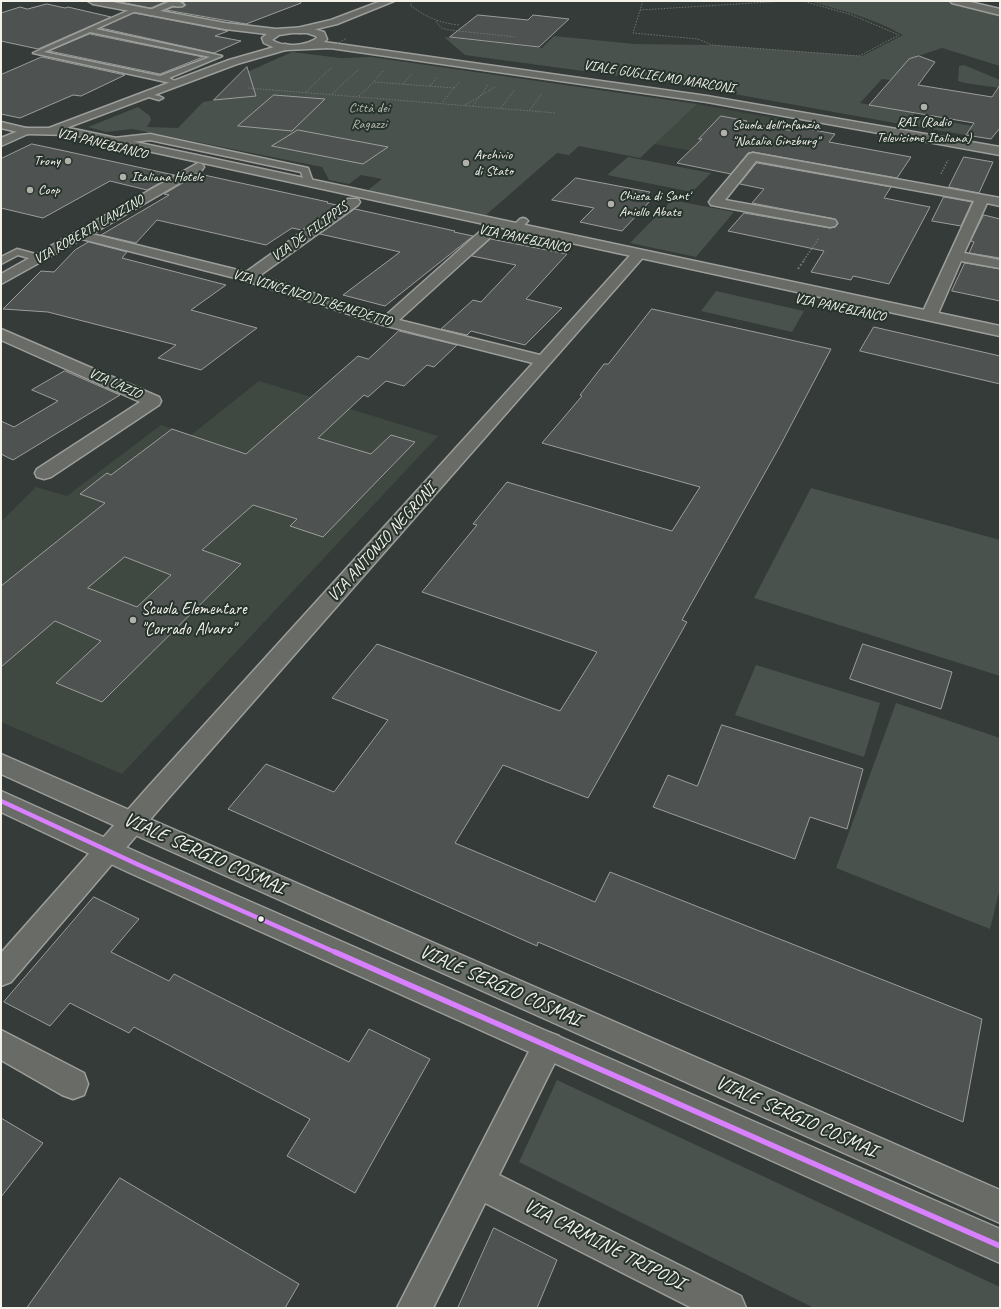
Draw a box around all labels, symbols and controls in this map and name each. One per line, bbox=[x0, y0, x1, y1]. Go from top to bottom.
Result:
street label: VIALE GUGLIELMO MARCONI bbox=[582, 57, 736, 97]
park label: Città dei Ragazzi bbox=[349, 100, 389, 132]
marker: RAI (Radio Televisione Italiana) bbox=[919, 102, 929, 112]
place label: RAI (Radio Televisione Italiana) bbox=[877, 114, 971, 146]
place label: Scuola dell'infanzia "Natalia Ginzburg" bbox=[732, 117, 820, 150]
street label: VIA PANEBIANCO bbox=[55, 125, 149, 163]
marker: Scuola dell'infanzia "Natalia Ginzburg" bbox=[719, 128, 729, 138]
place label: Archivio di Stato bbox=[474, 147, 513, 180]
place label: Trony bbox=[34, 153, 60, 169]
marker: Trony bbox=[63, 156, 73, 166]
marker: Archivio di Stato bbox=[461, 158, 471, 168]
place label: Italiana Hotels bbox=[131, 169, 203, 185]
marker: Italiana Hotels bbox=[118, 172, 128, 182]
place label: Coop bbox=[38, 182, 60, 198]
marker: Coop bbox=[25, 185, 35, 195]
place label: Chiesa di Sant' Aniello Abate bbox=[619, 188, 690, 220]
street label: VIA ROBERTA LANZINO bbox=[31, 192, 147, 268]
street label: VIA DE FILIPPIS bbox=[268, 199, 352, 265]
marker: Chiesa di Sant' Aniello Abate bbox=[606, 199, 616, 209]
street label: VIA PANEBIANCO bbox=[477, 221, 571, 257]
street label: VIA VINCENZO DI BENEDETTO bbox=[231, 266, 393, 330]
street label: VIA PANEBIANCO bbox=[793, 290, 887, 326]
street label: VIA LAZIO bbox=[86, 365, 144, 403]
street label: VIA ANTONIO NEGRONI bbox=[323, 480, 441, 606]
place label: Scuola Elementare "Corrado Alvaro" bbox=[141, 600, 246, 640]
marker: Scuola Elementare "Corrado Alvaro" bbox=[128, 615, 138, 625]
street label: VIALE SERGIO COSMAI bbox=[120, 808, 288, 900]
unlabelled marker bbox=[256, 914, 266, 924]
street label: VIALE SERGIO COSMAI bbox=[416, 940, 584, 1032]
street label: VIALE SERGIO COSMAI bbox=[712, 1071, 880, 1163]
street label: VIA CARMINE TRIPODI bbox=[519, 1194, 689, 1296]

